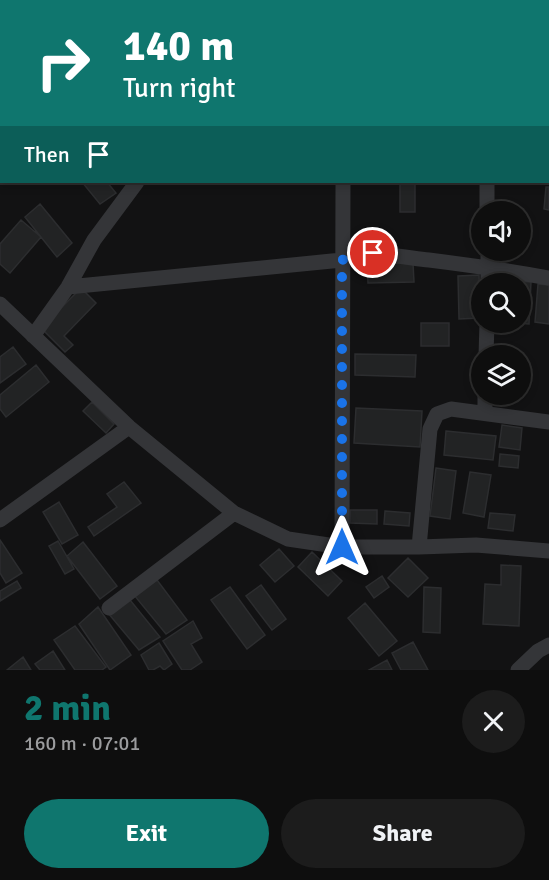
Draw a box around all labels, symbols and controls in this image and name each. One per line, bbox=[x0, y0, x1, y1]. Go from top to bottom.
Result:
text: 140 m bbox=[123, 21, 234, 72]
icon: right bbox=[24, 24, 102, 102]
text: Turn right bbox=[123, 72, 236, 105]
icon: arrive bbox=[82, 138, 115, 171]
text: Then bbox=[24, 141, 70, 168]
map controls bbox=[471, 201, 531, 405]
button: sound bbox=[471, 201, 531, 261]
pin bbox=[347, 227, 398, 278]
icon: arrive bbox=[356, 236, 389, 269]
button: search bbox=[471, 273, 531, 333]
button: layers bbox=[471, 345, 531, 405]
position arrow bbox=[310, 515, 374, 579]
text: 2 min bbox=[24, 686, 111, 731]
button: close bbox=[462, 690, 525, 753]
text: 160 m · 07:01 bbox=[24, 731, 140, 756]
button: Exit bbox=[24, 799, 269, 868]
button: Share bbox=[281, 799, 525, 868]

